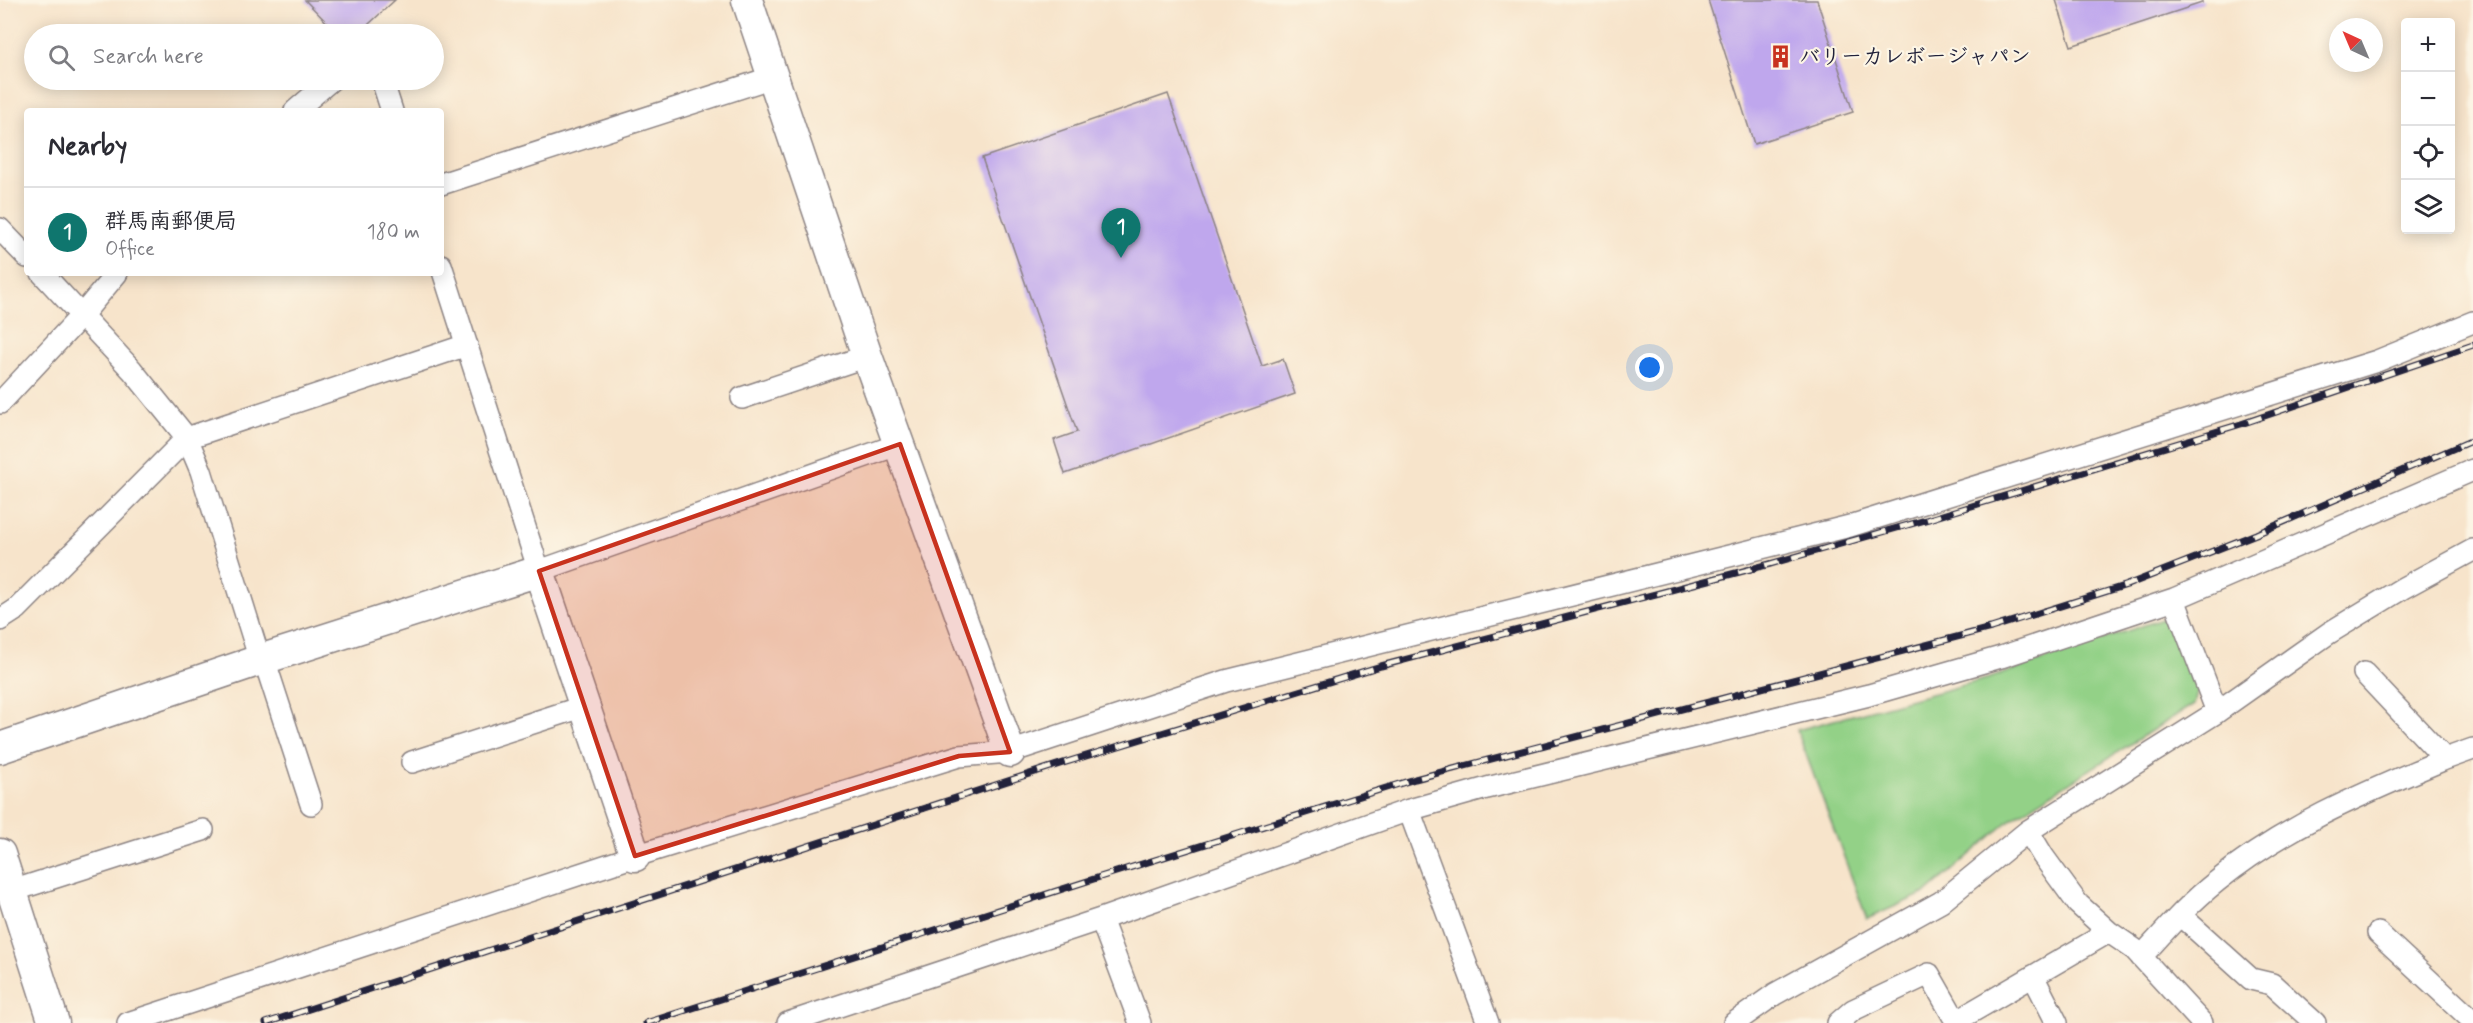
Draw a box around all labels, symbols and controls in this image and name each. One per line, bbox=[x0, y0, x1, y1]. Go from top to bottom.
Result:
north arrow bbox=[2329, 18, 2383, 72]
map controls bbox=[2401, 18, 2455, 234]
button: + bbox=[2401, 18, 2455, 72]
search box bbox=[24, 24, 444, 90]
icon: search bbox=[45, 41, 78, 74]
text: Search here bbox=[93, 43, 204, 71]
building icon: バリーカレボージャパン bbox=[1768, 43, 1794, 69]
place label: バリーカレボージャパン bbox=[1799, 43, 2031, 71]
button: − bbox=[2401, 72, 2455, 126]
button: locate bbox=[2401, 126, 2455, 180]
text: Nearby bbox=[48, 130, 127, 164]
button: layers bbox=[2401, 180, 2455, 234]
text: 群馬南郵便局 bbox=[105, 208, 237, 236]
pin: 1 bbox=[1102, 208, 1140, 258]
text: 1 bbox=[63, 219, 72, 246]
text: 180 m bbox=[367, 219, 420, 246]
text: Office bbox=[105, 236, 155, 263]
your location bbox=[1635, 353, 1664, 382]

